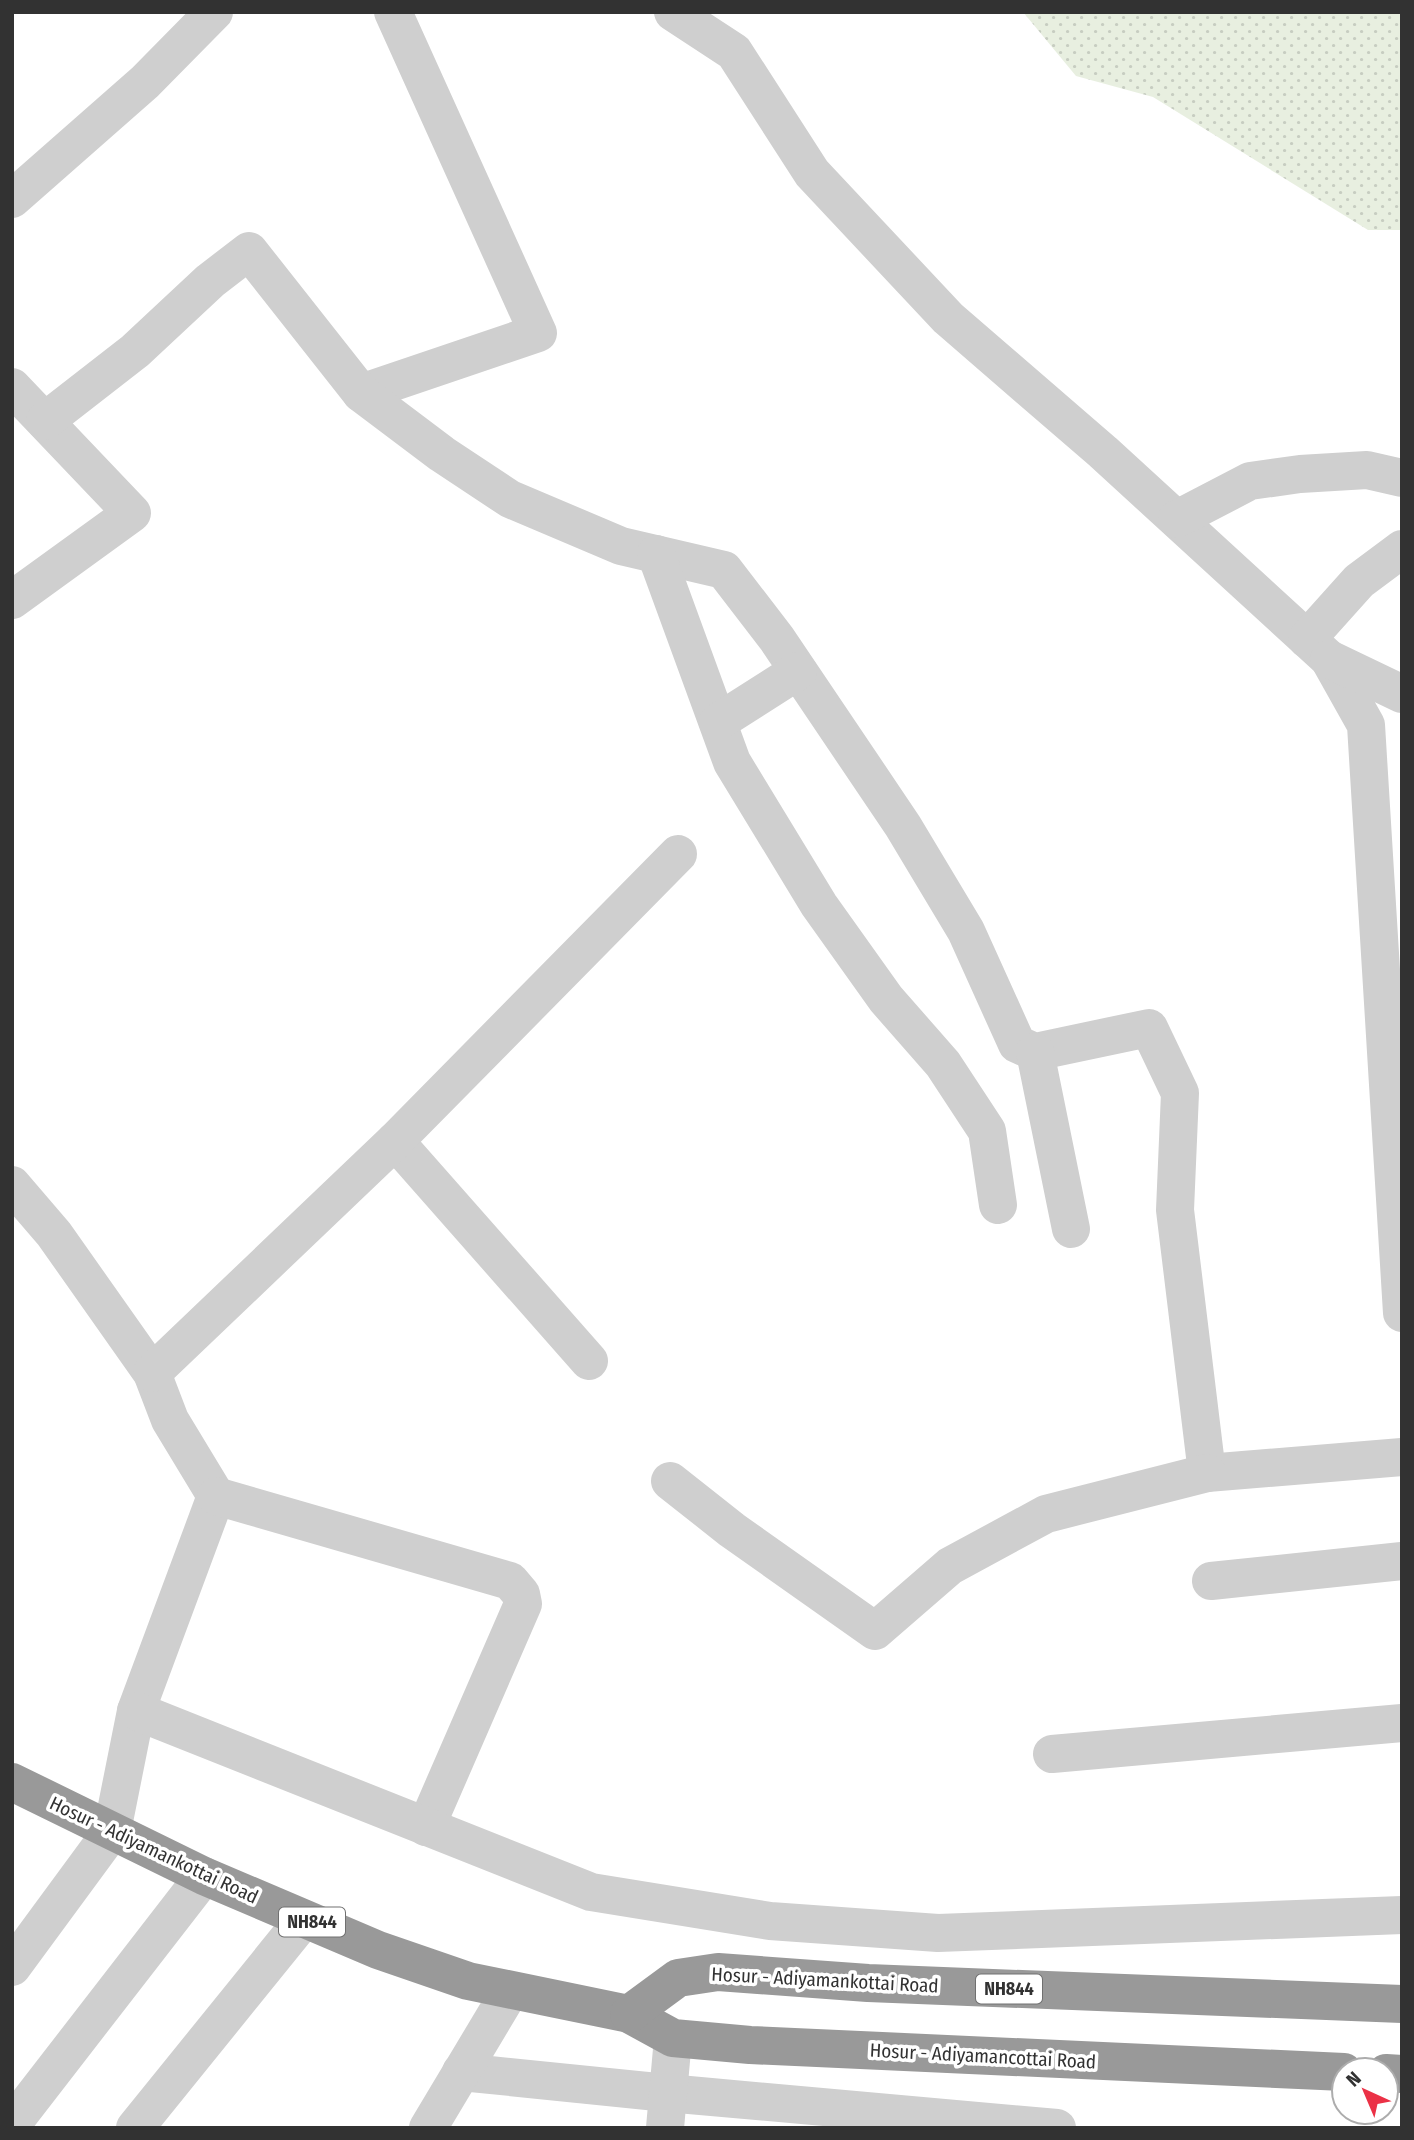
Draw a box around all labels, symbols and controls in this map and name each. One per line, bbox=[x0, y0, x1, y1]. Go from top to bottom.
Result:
street label: Hosur - Adiyamankottai Road bbox=[46, 1792, 262, 1908]
road number: NH844 bbox=[279, 1908, 345, 1936]
street label: Hosur - Adiyamankottai Road bbox=[711, 1963, 939, 1997]
road number: NH844 bbox=[976, 1975, 1042, 2004]
street label: Hosur - Adiyamancottai Road bbox=[869, 2039, 1097, 2073]
north arrow bbox=[1330, 2056, 1400, 2126]
text: N bbox=[1341, 2067, 1366, 2091]

